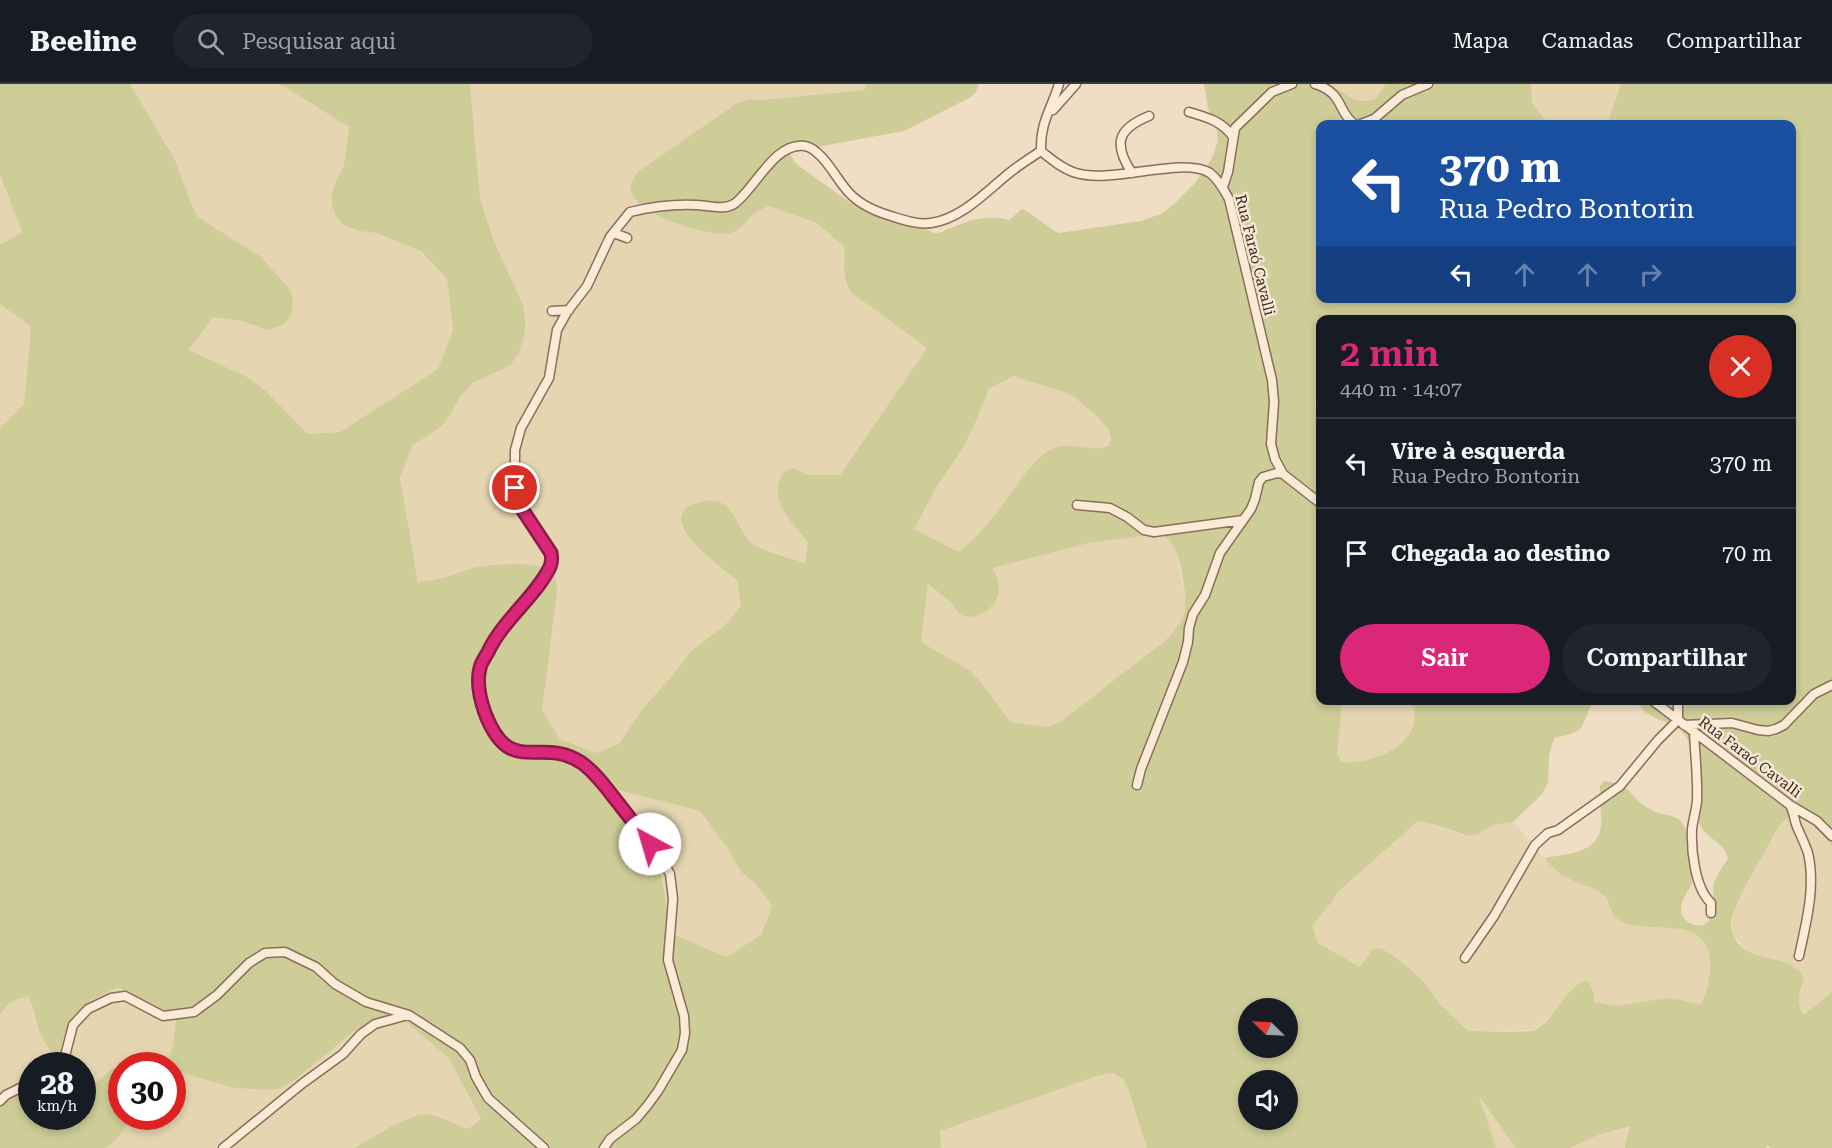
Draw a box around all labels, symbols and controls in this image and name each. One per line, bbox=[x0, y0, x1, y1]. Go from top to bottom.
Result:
search box bbox=[173, 14, 593, 68]
text: Beeline bbox=[30, 25, 137, 58]
icon: search bbox=[194, 25, 227, 58]
text: Pesquisar aqui bbox=[242, 29, 396, 54]
text: Mapa bbox=[1453, 29, 1509, 53]
text: Camadas bbox=[1542, 29, 1633, 53]
text: Compartilhar bbox=[1666, 29, 1802, 53]
text: 370 m bbox=[1439, 143, 1561, 192]
icon: left bbox=[1340, 144, 1418, 222]
street label: Rua Faraó Cavalli bbox=[1231, 193, 1279, 317]
text: Rua Pedro Bontorin bbox=[1439, 193, 1695, 225]
icon: left bbox=[1445, 258, 1478, 291]
icon: ahead bbox=[1508, 258, 1541, 291]
icon: ahead bbox=[1571, 258, 1604, 291]
icon: right bbox=[1634, 258, 1667, 291]
text: 2 min bbox=[1340, 333, 1439, 375]
button: close bbox=[1709, 335, 1772, 398]
text: 440 m · 14:07 bbox=[1340, 377, 1462, 401]
text: Vire à esquerda bbox=[1391, 439, 1565, 464]
icon: left bbox=[1340, 447, 1373, 480]
text: 370 m bbox=[1709, 451, 1772, 476]
pin bbox=[489, 462, 540, 513]
text: Rua Pedro Bontorin bbox=[1391, 464, 1580, 488]
icon: arrive bbox=[498, 471, 531, 504]
icon: arrive bbox=[1340, 537, 1373, 570]
text: Chegada ao destino bbox=[1391, 541, 1610, 566]
text: 70 m bbox=[1722, 541, 1772, 566]
button: Sair bbox=[1340, 624, 1550, 693]
button: Compartilhar bbox=[1562, 624, 1772, 693]
street label: Rua Faraó Cavalli bbox=[1695, 713, 1805, 802]
position arrow bbox=[618, 812, 682, 876]
north arrow bbox=[1238, 998, 1298, 1058]
map controls bbox=[1238, 998, 1298, 1130]
speed limit sign: 30 bbox=[108, 1052, 186, 1130]
text: 28 bbox=[40, 1066, 74, 1101]
button: sound bbox=[1238, 1070, 1298, 1130]
text: km/h bbox=[37, 1097, 77, 1115]

